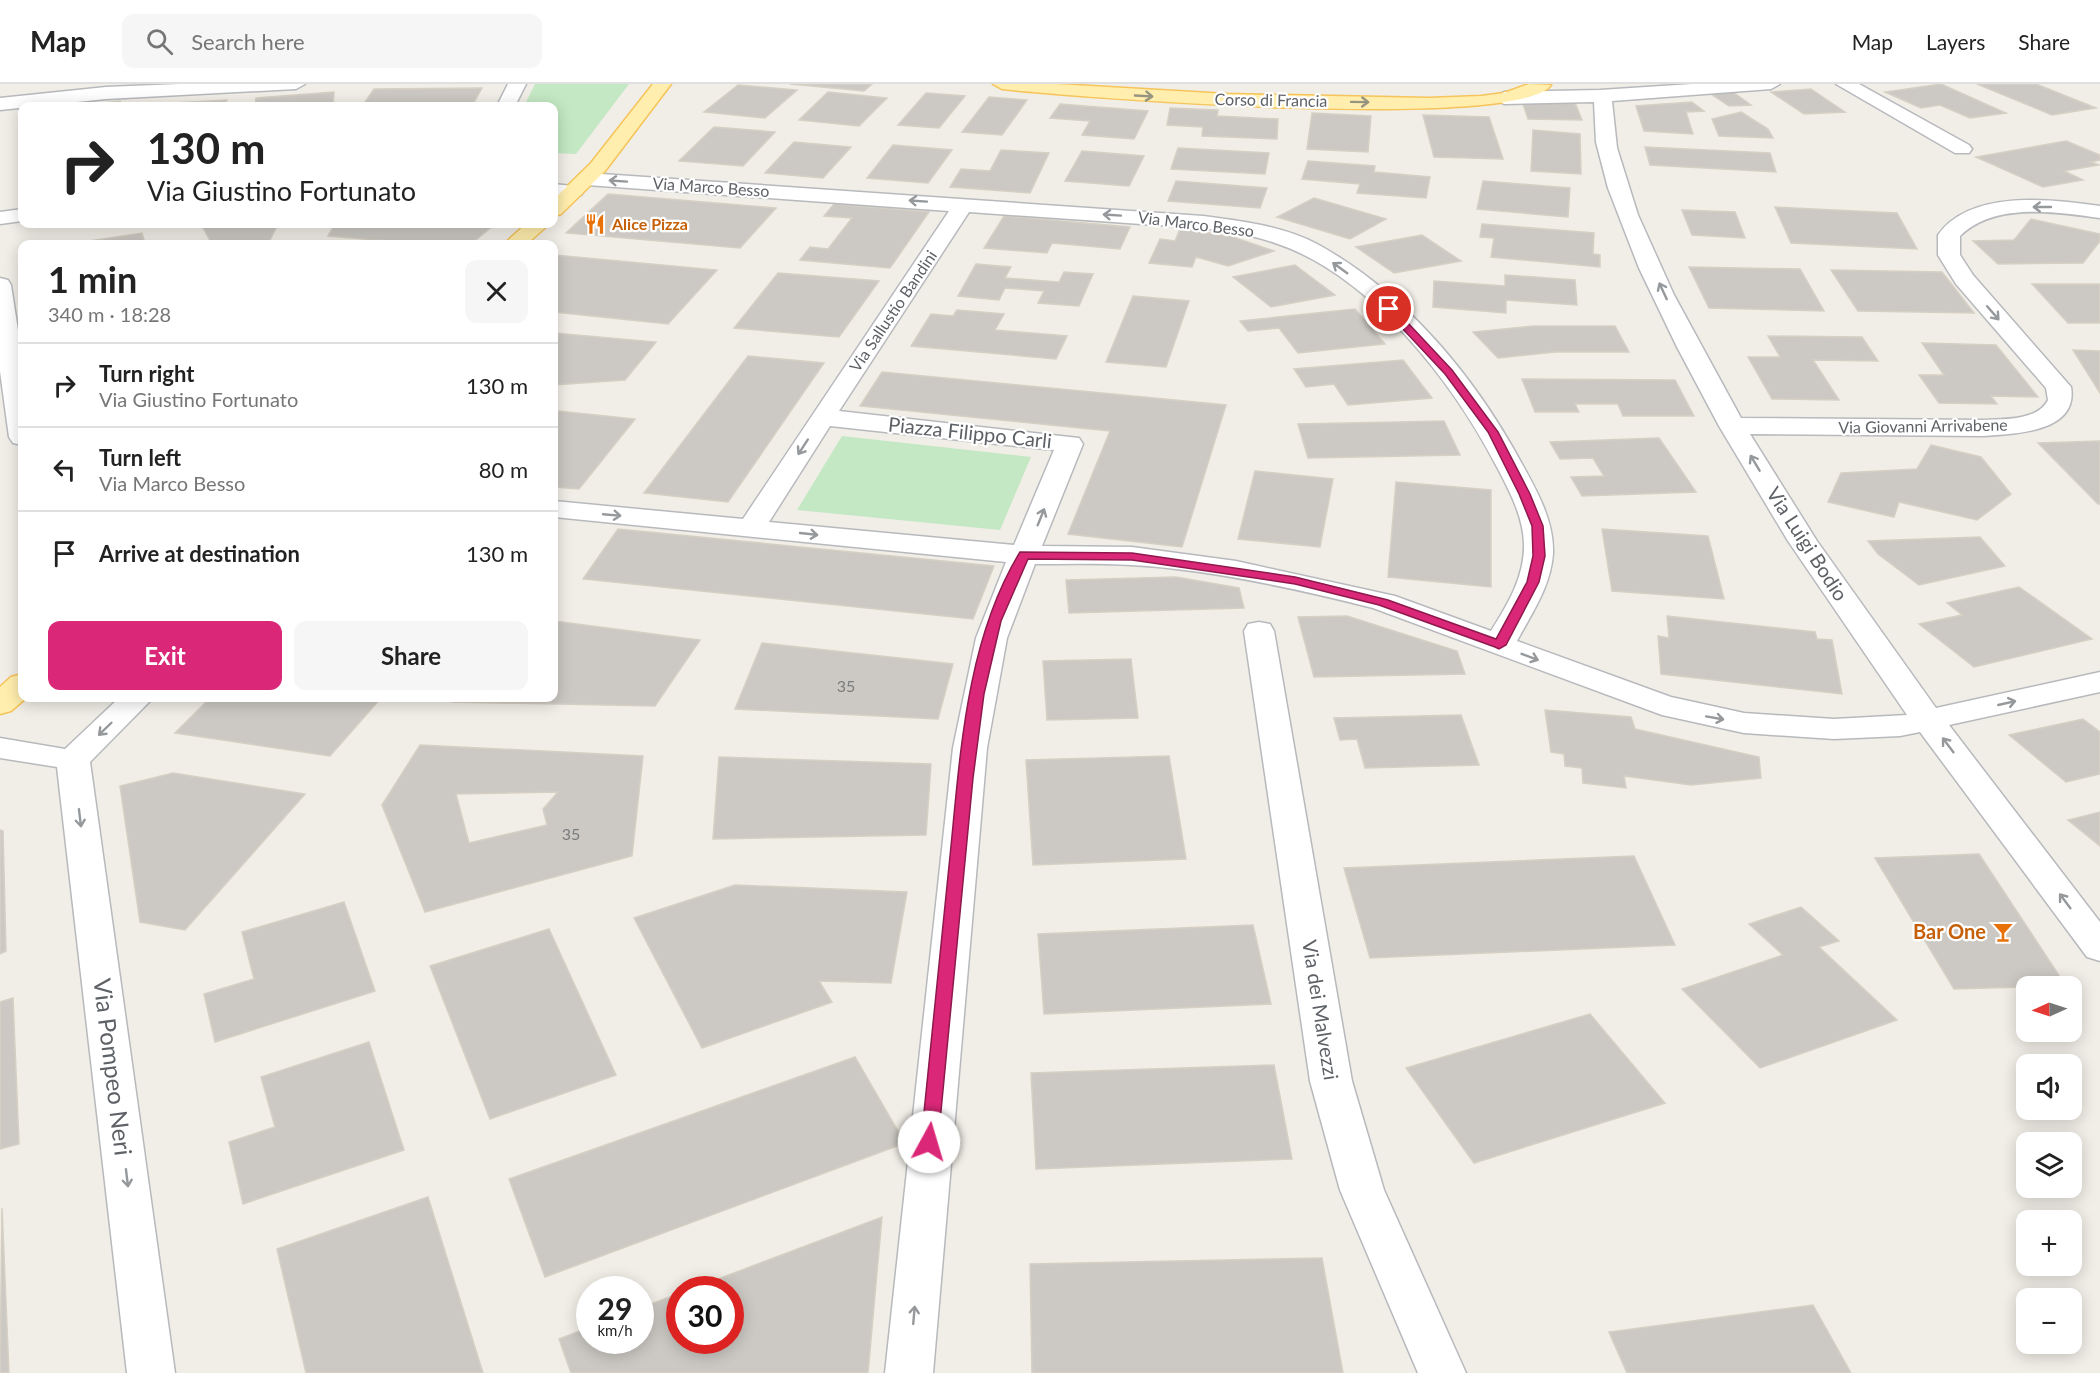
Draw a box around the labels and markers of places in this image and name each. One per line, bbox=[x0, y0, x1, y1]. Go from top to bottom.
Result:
restaurant icon: Alice Pizza bbox=[583, 212, 607, 236]
place label: Alice Pizza bbox=[611, 214, 688, 233]
pin bbox=[1363, 283, 1414, 334]
place label: Bar One bbox=[1913, 919, 1986, 943]
bar icon: Bar One bbox=[1991, 920, 2015, 944]

